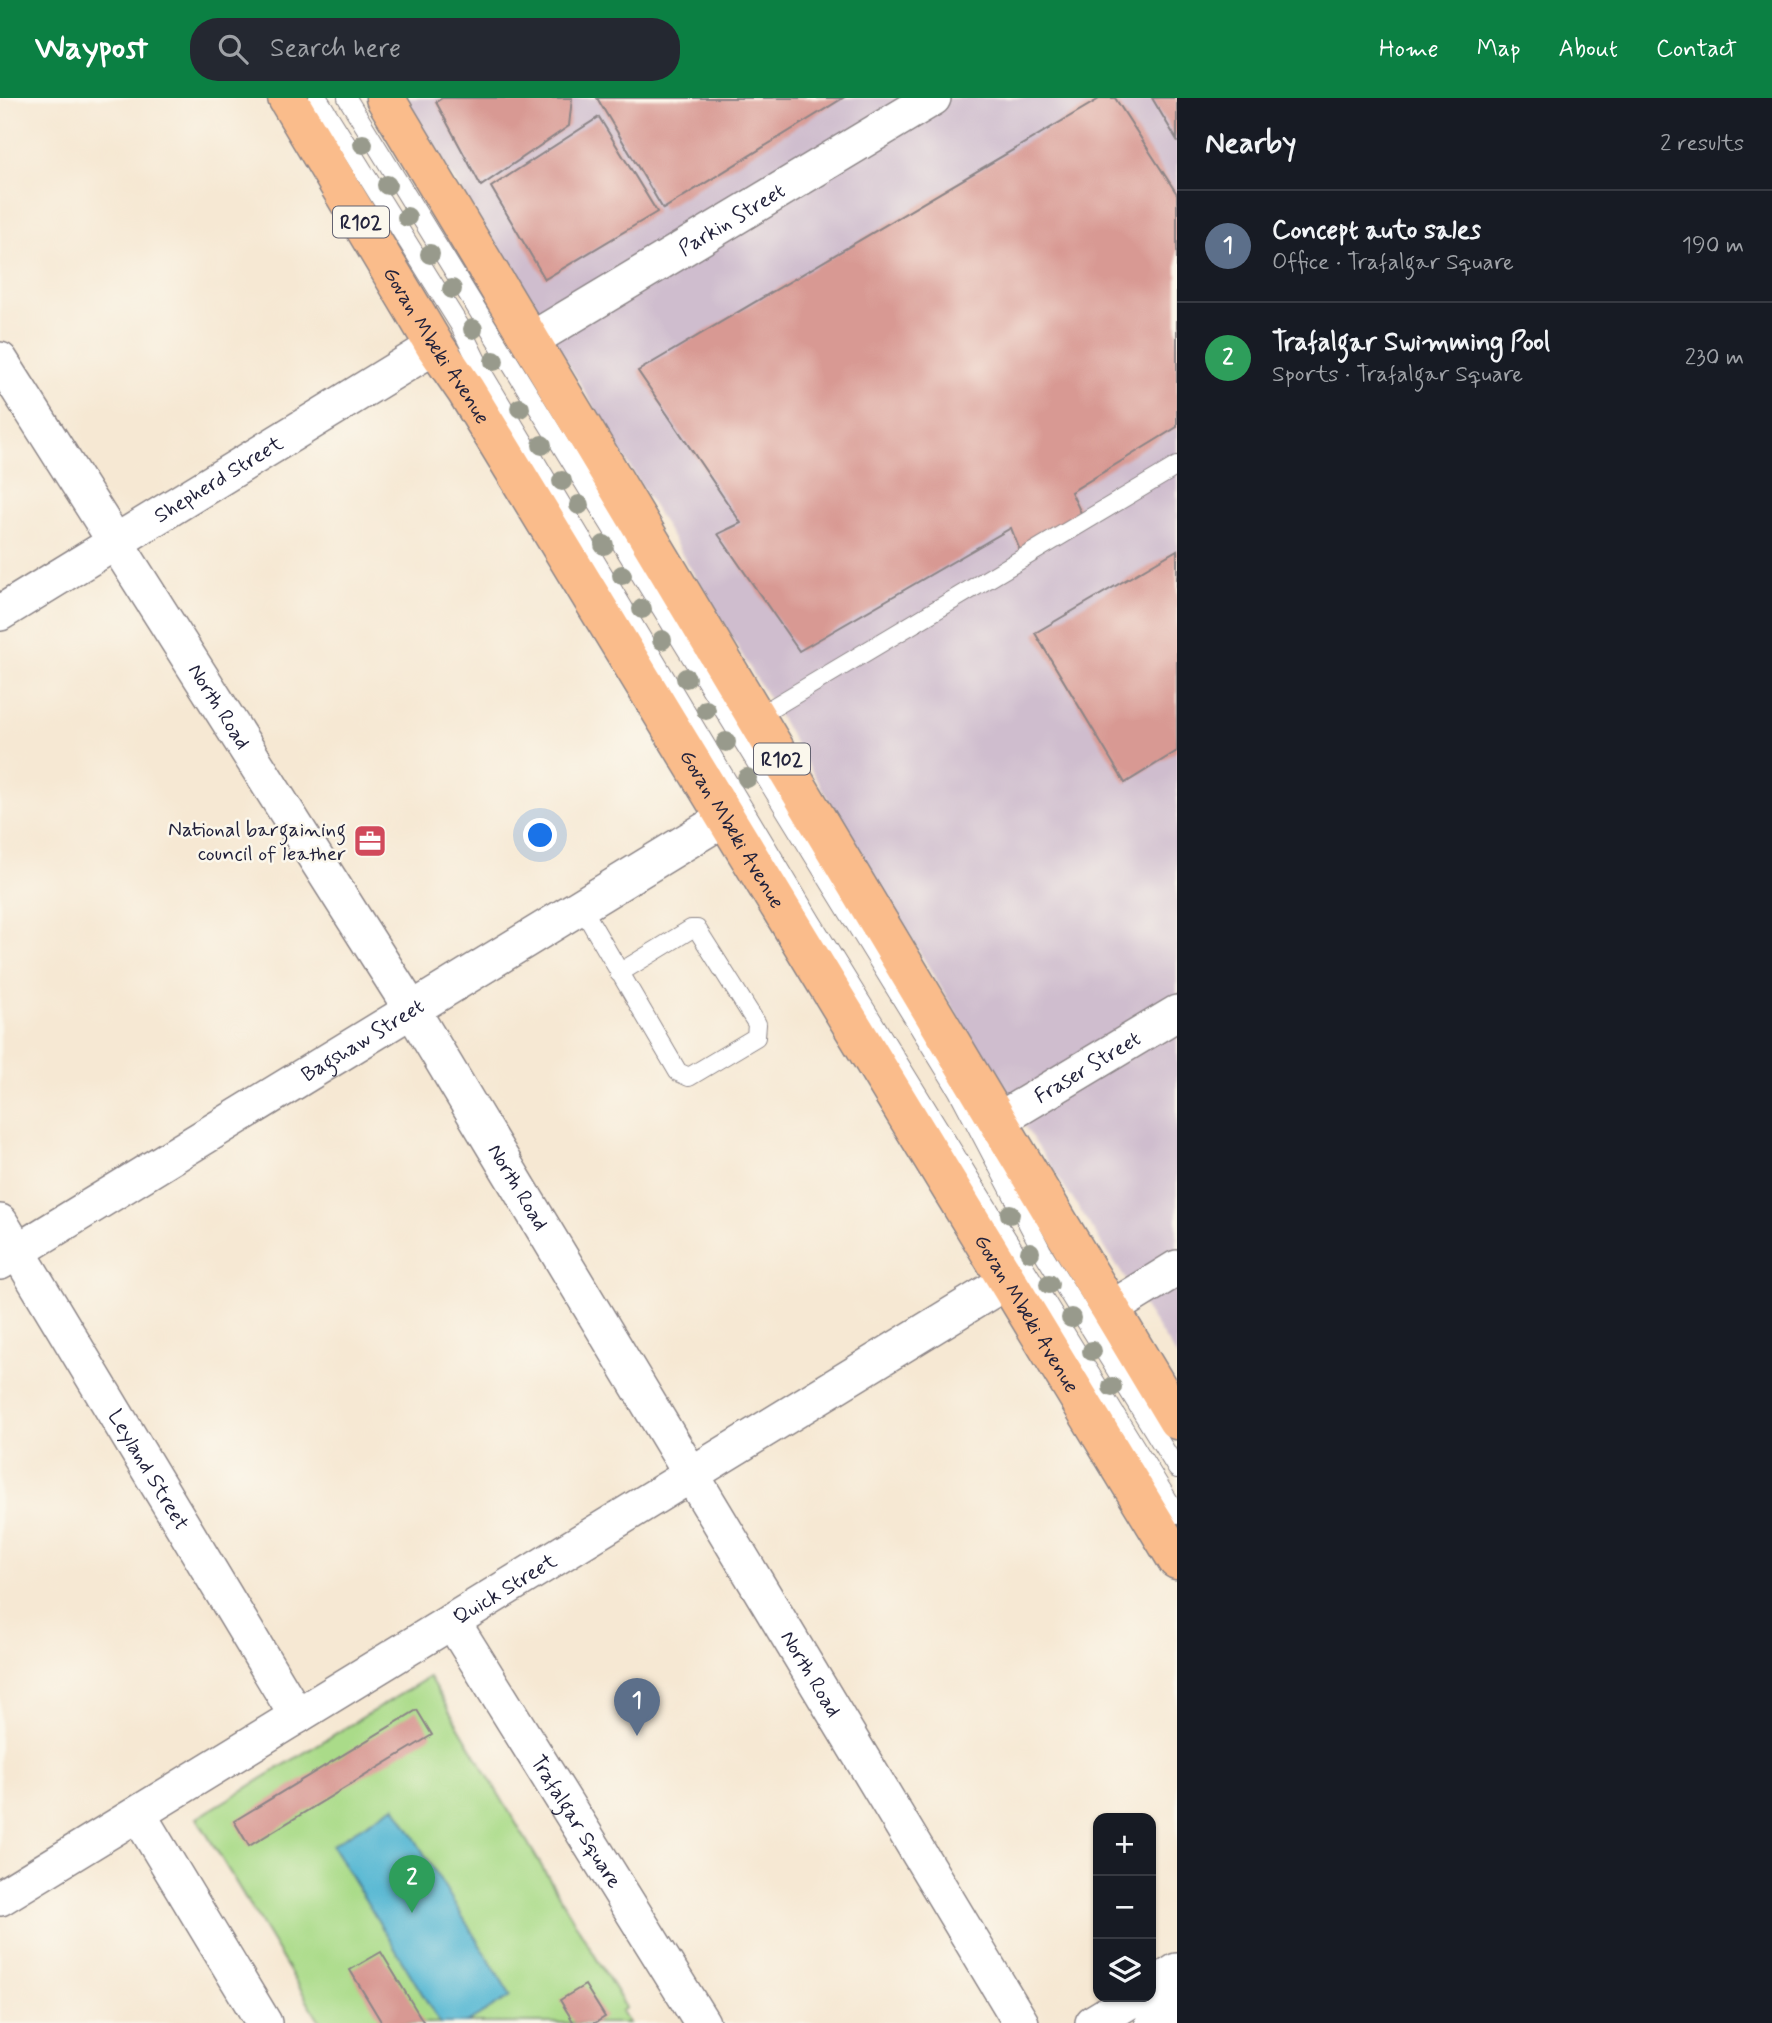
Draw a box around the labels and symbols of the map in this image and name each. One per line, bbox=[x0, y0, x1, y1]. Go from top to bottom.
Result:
street label: Parkin Street bbox=[673, 177, 791, 263]
road number: R102 bbox=[333, 206, 389, 238]
street label: Govan Mbeki Avenue bbox=[376, 262, 496, 430]
street label: Shepherd Street bbox=[149, 429, 289, 530]
street label: North Road bbox=[181, 659, 256, 755]
road number: R102 bbox=[754, 744, 810, 774]
street label: Govan Mbeki Avenue bbox=[672, 745, 791, 914]
place label: National bargaining council of leather bbox=[168, 816, 346, 868]
your location bbox=[523, 818, 557, 852]
office icon: National bargaining council of leather bbox=[351, 822, 389, 860]
street label: Bagshaw Street bbox=[296, 993, 430, 1089]
street label: Fraser Street bbox=[1029, 1025, 1146, 1111]
street label: North Road bbox=[481, 1139, 554, 1236]
street label: Govan Mbeki Avenue bbox=[967, 1229, 1085, 1399]
street label: Leyland Street bbox=[101, 1405, 195, 1536]
street label: Quick Street bbox=[448, 1547, 563, 1632]
street label: North Road bbox=[773, 1626, 847, 1723]
pin: 1 bbox=[614, 1678, 660, 1736]
street label: Trafalgar Square bbox=[524, 1750, 628, 1894]
pin: 2 bbox=[389, 1855, 435, 1913]

